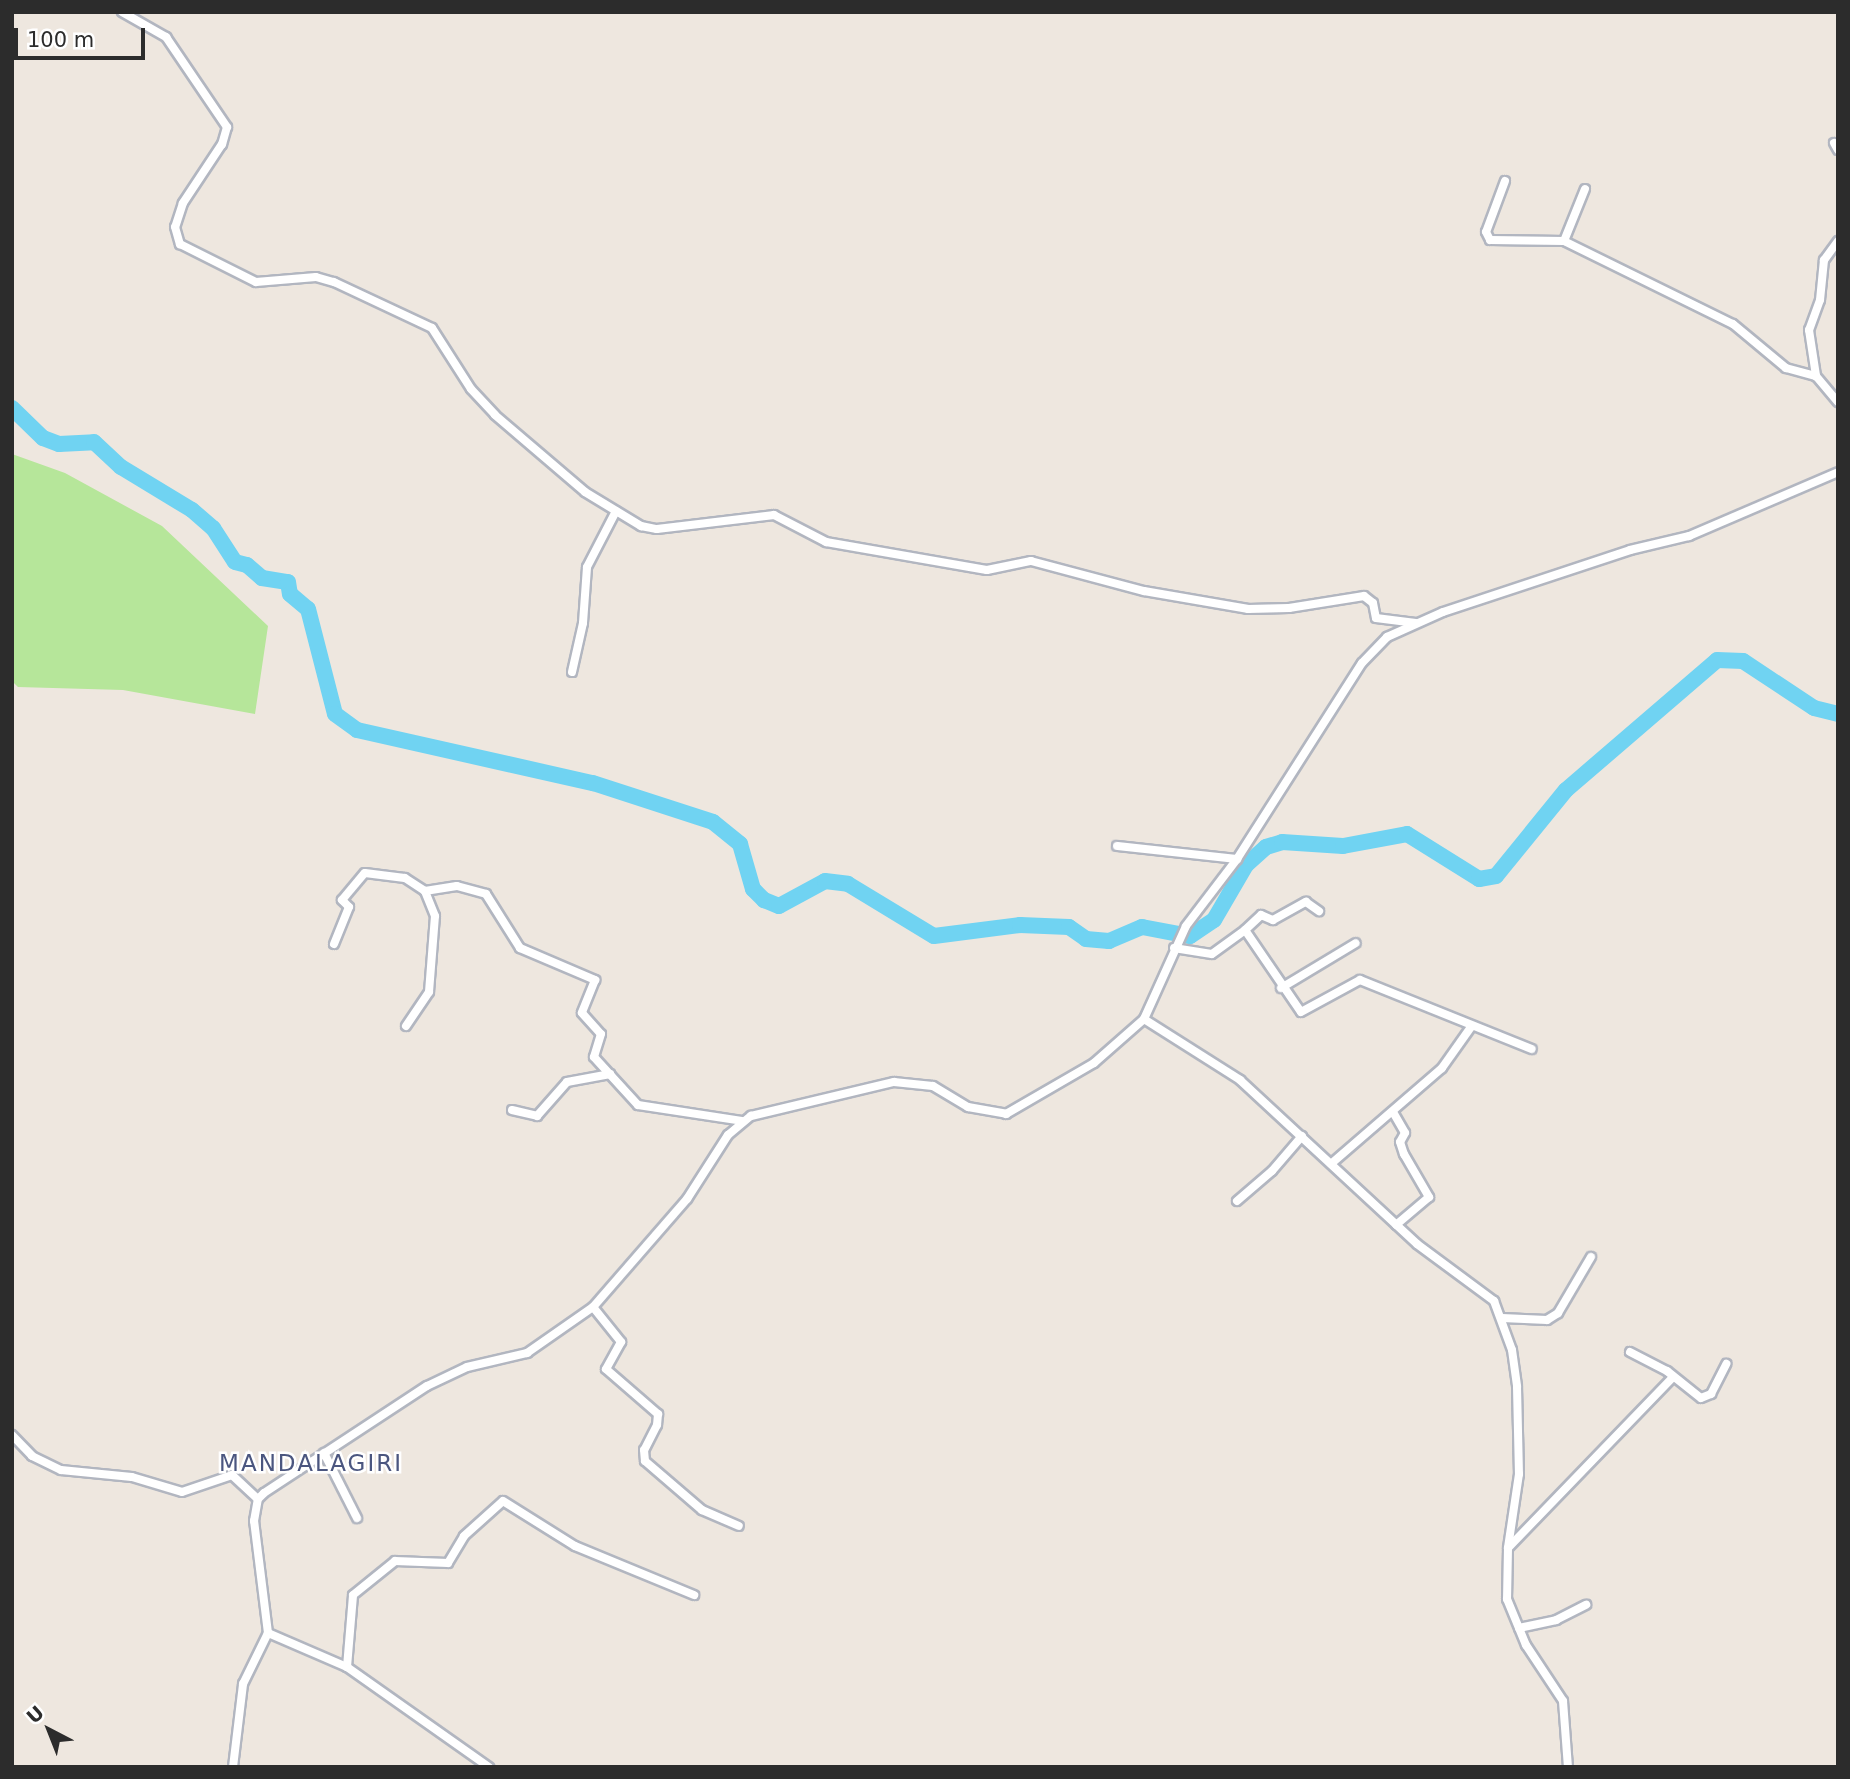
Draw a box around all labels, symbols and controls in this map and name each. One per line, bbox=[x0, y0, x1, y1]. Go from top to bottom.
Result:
scale bar bbox=[18, 14, 149, 58]
text: 100 m bbox=[27, 28, 94, 52]
district label: MANDALAGIRI bbox=[220, 1449, 402, 1477]
north arrow bbox=[14, 1695, 84, 1765]
text: U bbox=[22, 1701, 48, 1728]

